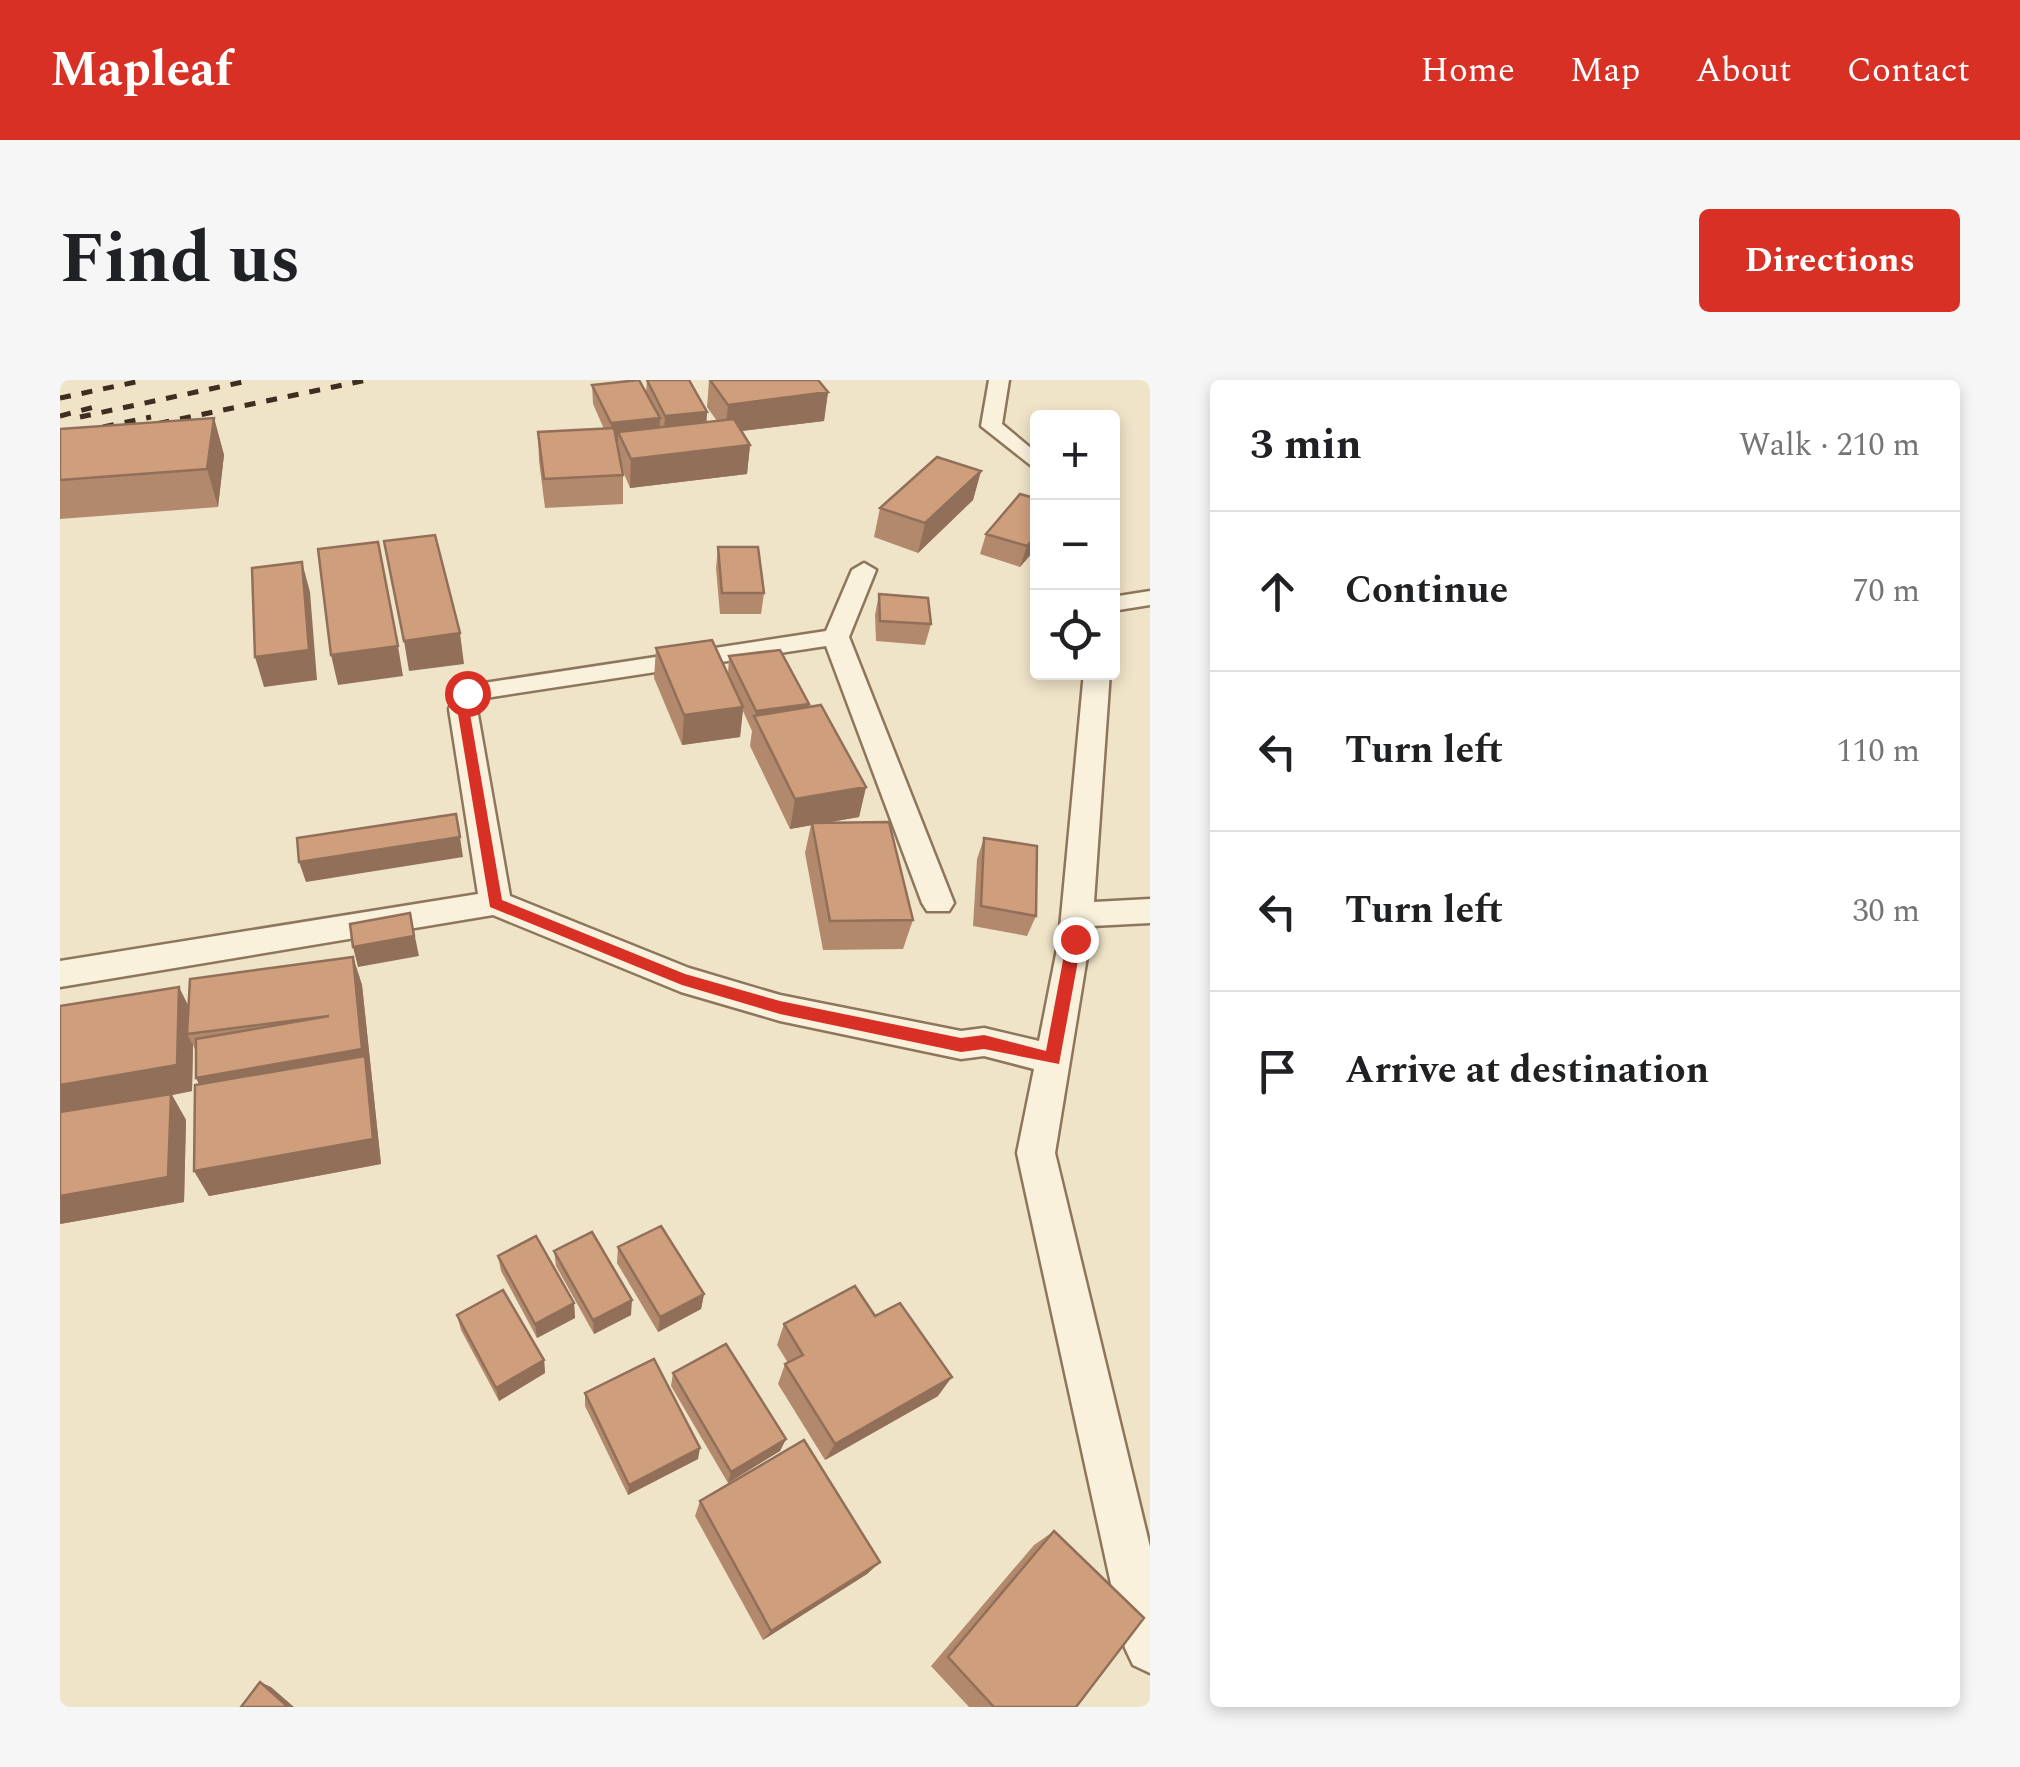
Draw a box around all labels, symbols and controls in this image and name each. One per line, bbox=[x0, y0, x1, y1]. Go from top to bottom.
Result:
text: Mapleaf bbox=[50, 34, 233, 107]
text: Home bbox=[1421, 44, 1515, 97]
text: Map bbox=[1570, 44, 1640, 97]
text: About bbox=[1695, 44, 1792, 97]
text: Contact bbox=[1847, 44, 1970, 97]
text: Find us bbox=[60, 207, 301, 313]
button: Directions bbox=[1699, 209, 1960, 312]
map controls bbox=[1030, 410, 1120, 680]
button: + bbox=[1030, 410, 1120, 500]
text: 3 min bbox=[1250, 414, 1362, 477]
text: Walk · 210 m bbox=[1739, 421, 1920, 470]
button: − bbox=[1030, 500, 1120, 590]
text: Continue bbox=[1345, 562, 1508, 620]
icon: ahead bbox=[1250, 564, 1305, 619]
text: 70 m bbox=[1852, 567, 1920, 616]
button: locate bbox=[1030, 590, 1120, 680]
route start bbox=[445, 671, 491, 717]
text: Turn left bbox=[1345, 722, 1503, 780]
icon: left bbox=[1250, 724, 1305, 779]
text: 110 m bbox=[1836, 727, 1920, 776]
text: Turn left bbox=[1345, 882, 1503, 940]
icon: left bbox=[1250, 884, 1305, 939]
text: 30 m bbox=[1852, 887, 1920, 936]
route end bbox=[1053, 917, 1099, 963]
text: Arrive at destination bbox=[1345, 1042, 1709, 1100]
icon: arrive bbox=[1250, 1044, 1305, 1099]

